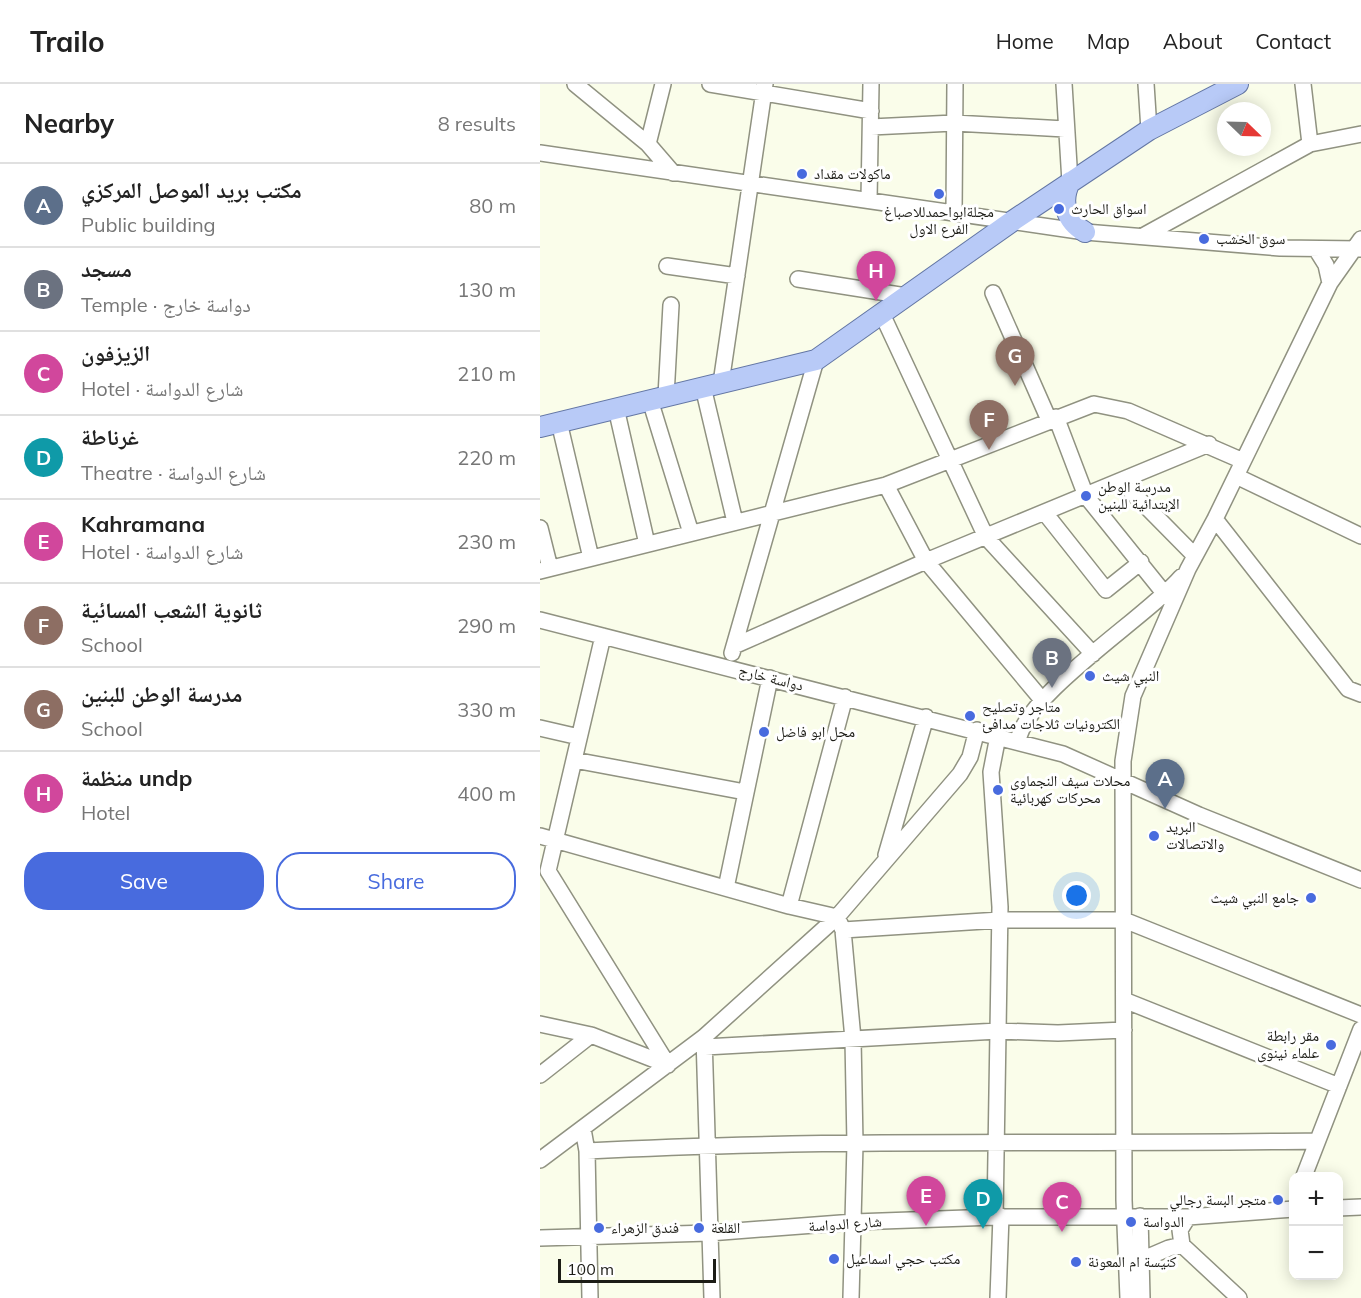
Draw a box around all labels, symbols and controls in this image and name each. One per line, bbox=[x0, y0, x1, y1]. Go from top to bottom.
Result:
text: Trailo bbox=[30, 24, 105, 59]
text: Home bbox=[996, 28, 1054, 54]
text: Map bbox=[1087, 28, 1130, 54]
text: About bbox=[1163, 28, 1222, 54]
text: Contact bbox=[1255, 28, 1331, 54]
north arrow bbox=[1217, 102, 1271, 156]
text: Nearby bbox=[24, 107, 114, 140]
text: 8 results bbox=[438, 111, 516, 136]
place label: ماكولات مقداد bbox=[814, 164, 891, 183]
marker: ماكولات مقداد bbox=[795, 167, 809, 181]
text: مكتب بريد الموصل المركزي bbox=[81, 176, 302, 204]
marker: مجلةابواحمدللاصباغ الفرع الاول bbox=[932, 187, 946, 201]
text: A bbox=[36, 193, 51, 218]
text: 80 m bbox=[469, 193, 516, 218]
place label: اسواق الحارث bbox=[1071, 199, 1147, 219]
place label: مجلةابواحمدللاصباغ الفرع الاول bbox=[884, 202, 994, 239]
marker: اسواق الحارث bbox=[1052, 202, 1066, 216]
text: Public building bbox=[81, 212, 216, 237]
place label: سوق الخشب bbox=[1216, 229, 1286, 249]
marker: سوق الخشب bbox=[1197, 232, 1211, 246]
pin: H bbox=[856, 252, 896, 301]
text: مسجد bbox=[81, 255, 132, 283]
text: B bbox=[37, 277, 50, 302]
text: 130 m bbox=[457, 277, 516, 302]
text: Temple · دواسة خارج bbox=[81, 292, 251, 317]
pin: G bbox=[996, 336, 1034, 386]
text: الزيزفون bbox=[81, 339, 150, 367]
text: C bbox=[37, 361, 50, 386]
text: 210 m bbox=[457, 361, 516, 386]
text: Hotel · شارع الدواسة bbox=[81, 376, 243, 401]
pin: F bbox=[970, 400, 1008, 450]
text: غرناطة bbox=[81, 423, 139, 451]
text: D bbox=[36, 445, 51, 470]
text: 220 m bbox=[457, 445, 516, 470]
text: Theatre · شارع الدواسة bbox=[81, 460, 266, 485]
place label: مدرسة الوطن الإبتدائية للبنين bbox=[1098, 477, 1180, 514]
marker: مدرسة الوطن الإبتدائية للبنين bbox=[1079, 489, 1093, 503]
text: Kahramana bbox=[81, 510, 205, 538]
text: E bbox=[38, 529, 49, 554]
text: 230 m bbox=[457, 529, 516, 554]
text: Hotel · شارع الدواسة bbox=[81, 539, 243, 564]
text: ثانوية الشعب المسائية bbox=[81, 596, 262, 624]
text: F bbox=[38, 613, 49, 638]
text: 290 m bbox=[457, 613, 516, 638]
text: School bbox=[81, 632, 143, 657]
pin: B bbox=[1032, 638, 1072, 688]
street label: دواسة خارج bbox=[737, 660, 805, 696]
place label: النبي شيث bbox=[1102, 666, 1159, 688]
marker: النبي شيث bbox=[1083, 669, 1097, 683]
text: مدرسة الوطن للبنين bbox=[81, 680, 242, 708]
text: G bbox=[36, 697, 51, 722]
text: 330 m bbox=[457, 697, 516, 722]
place label: متاجر وتصليح الكترونيات ثلاجات مدافئ bbox=[982, 697, 1120, 734]
marker: متاجر وتصليح الكترونيات ثلاجات مدافئ bbox=[963, 709, 977, 723]
text: School bbox=[81, 716, 143, 741]
place label: محل ابو فاضل bbox=[776, 722, 855, 742]
marker: محل ابو فاضل bbox=[757, 725, 771, 739]
pin: A bbox=[1146, 760, 1184, 809]
text: منظمة undp bbox=[81, 764, 192, 792]
place label: محلات سيف النجماوي محركات كهربائية bbox=[1010, 771, 1130, 807]
text: H bbox=[36, 781, 51, 806]
text: 400 m bbox=[457, 781, 516, 806]
marker: محلات سيف النجماوي محركات كهربائية bbox=[991, 783, 1005, 797]
text: Hotel bbox=[81, 800, 130, 825]
place label: البريد والاتصالات bbox=[1166, 817, 1224, 853]
marker: البريد والاتصالات bbox=[1147, 829, 1161, 843]
button: Save bbox=[24, 852, 264, 910]
button: Share bbox=[276, 852, 516, 910]
your location bbox=[1062, 881, 1091, 910]
place label: جامع النبي شيث bbox=[1210, 888, 1299, 910]
marker: جامع النبي شيث bbox=[1304, 891, 1318, 905]
place label: مقر رابطة علماء نينوى bbox=[1257, 1026, 1319, 1063]
marker: مقر رابطة علماء نينوى bbox=[1324, 1038, 1338, 1052]
map controls bbox=[1289, 1172, 1343, 1280]
button: + bbox=[1289, 1172, 1343, 1226]
pin: E bbox=[906, 1176, 946, 1226]
pin: D bbox=[964, 1180, 1002, 1229]
pin: C bbox=[1042, 1182, 1082, 1232]
place label: متجر البسة رجالي bbox=[1169, 1190, 1266, 1212]
marker: متجر البسة رجالي bbox=[1271, 1193, 1285, 1207]
street label: شارع الدواسة bbox=[808, 1211, 883, 1237]
place label: الدواسة bbox=[1143, 1212, 1184, 1231]
marker: الدواسة bbox=[1124, 1215, 1138, 1229]
place label: فندق الزهراء bbox=[611, 1218, 679, 1238]
place label: القلعة bbox=[711, 1218, 740, 1237]
marker: فندق الزهراء bbox=[592, 1221, 606, 1235]
marker: القلعة bbox=[692, 1221, 706, 1235]
button: − bbox=[1289, 1226, 1343, 1280]
place label: مكتب حجي اسماعيل bbox=[846, 1249, 960, 1271]
marker: مكتب حجي اسماعيل bbox=[827, 1252, 841, 1266]
place label: كنيسة ام المعونة bbox=[1088, 1252, 1177, 1272]
marker: كنيسة ام المعونة bbox=[1069, 1255, 1083, 1269]
scale bar bbox=[558, 1256, 716, 1284]
text: 100 m bbox=[567, 1259, 614, 1279]

